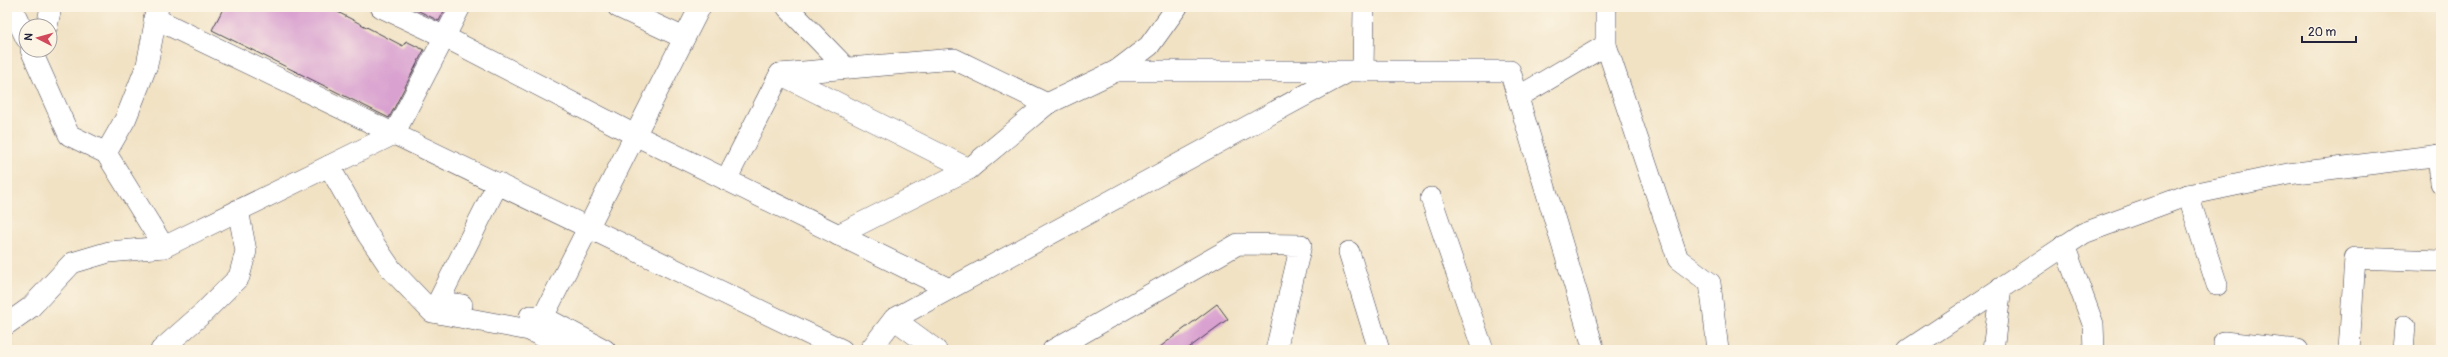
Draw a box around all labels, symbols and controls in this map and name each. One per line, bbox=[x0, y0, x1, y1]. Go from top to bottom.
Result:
north arrow bbox=[18, 18, 58, 58]
scale bar bbox=[2302, 18, 2356, 44]
text: 20 m bbox=[2308, 25, 2337, 40]
text: N bbox=[22, 32, 35, 41]

